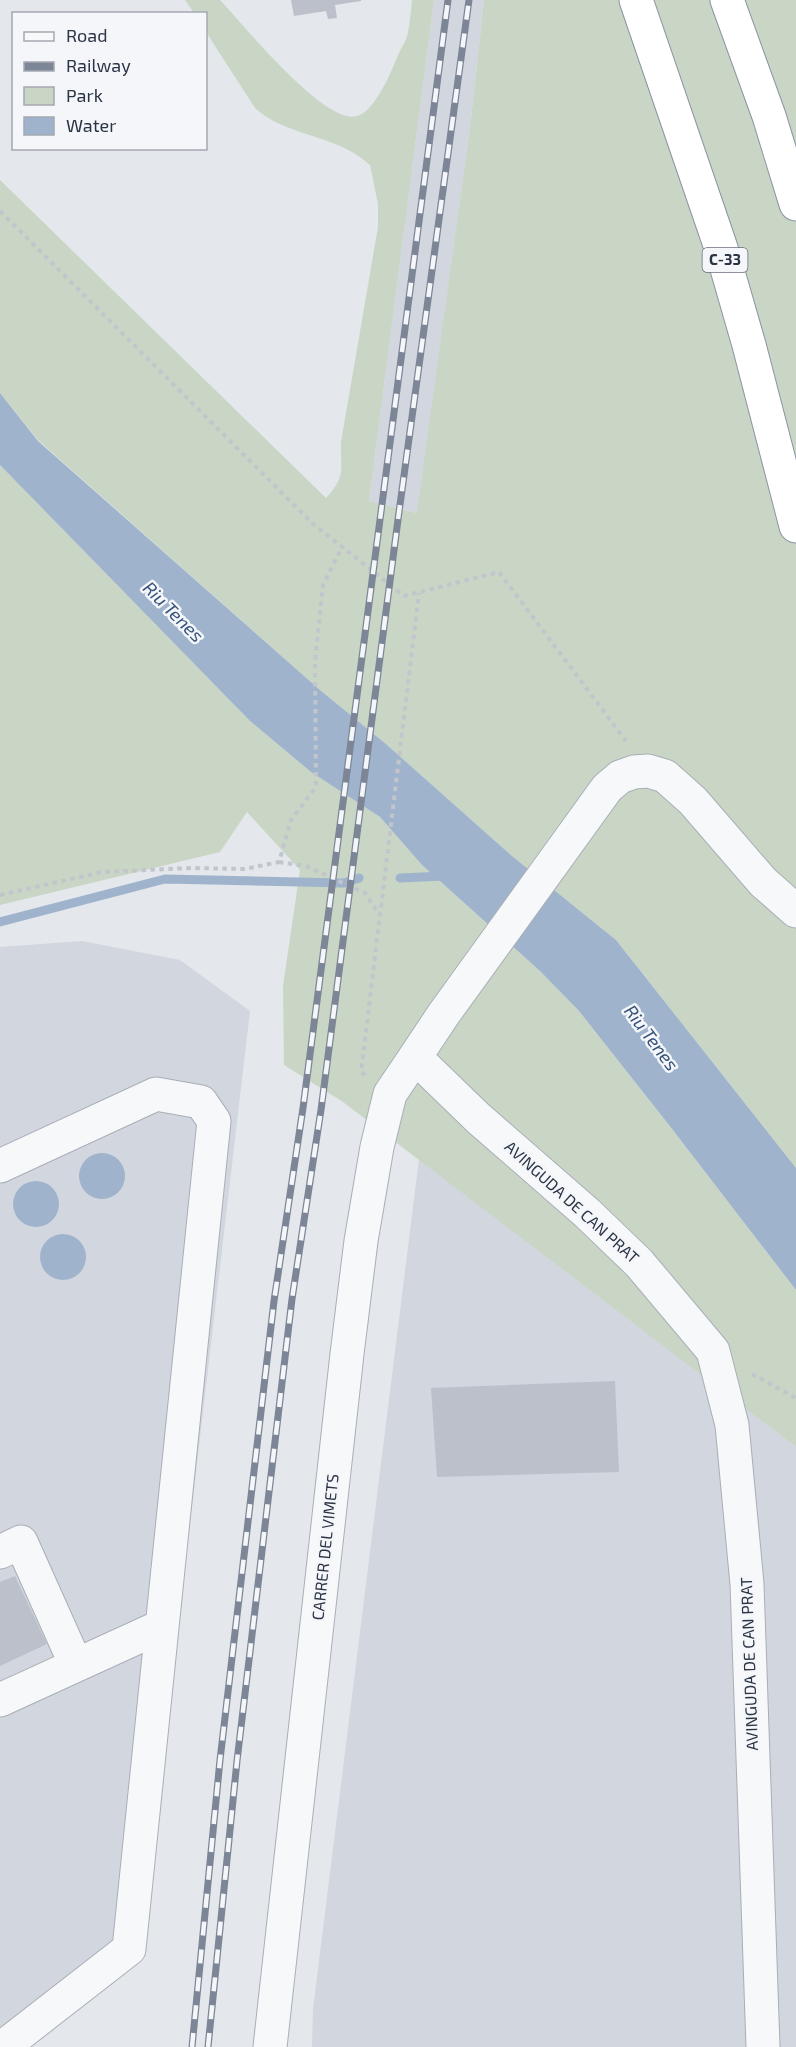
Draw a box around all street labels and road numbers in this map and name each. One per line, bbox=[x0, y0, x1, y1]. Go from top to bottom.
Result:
road number: C-33 bbox=[702, 248, 748, 272]
street label: AVINGUDA DE CAN PRAT bbox=[501, 1136, 643, 1267]
street label: CARRER DEL VIMETS bbox=[307, 1473, 342, 1621]
street label: AVINGUDA DE CAN PRAT bbox=[736, 1577, 761, 1751]

